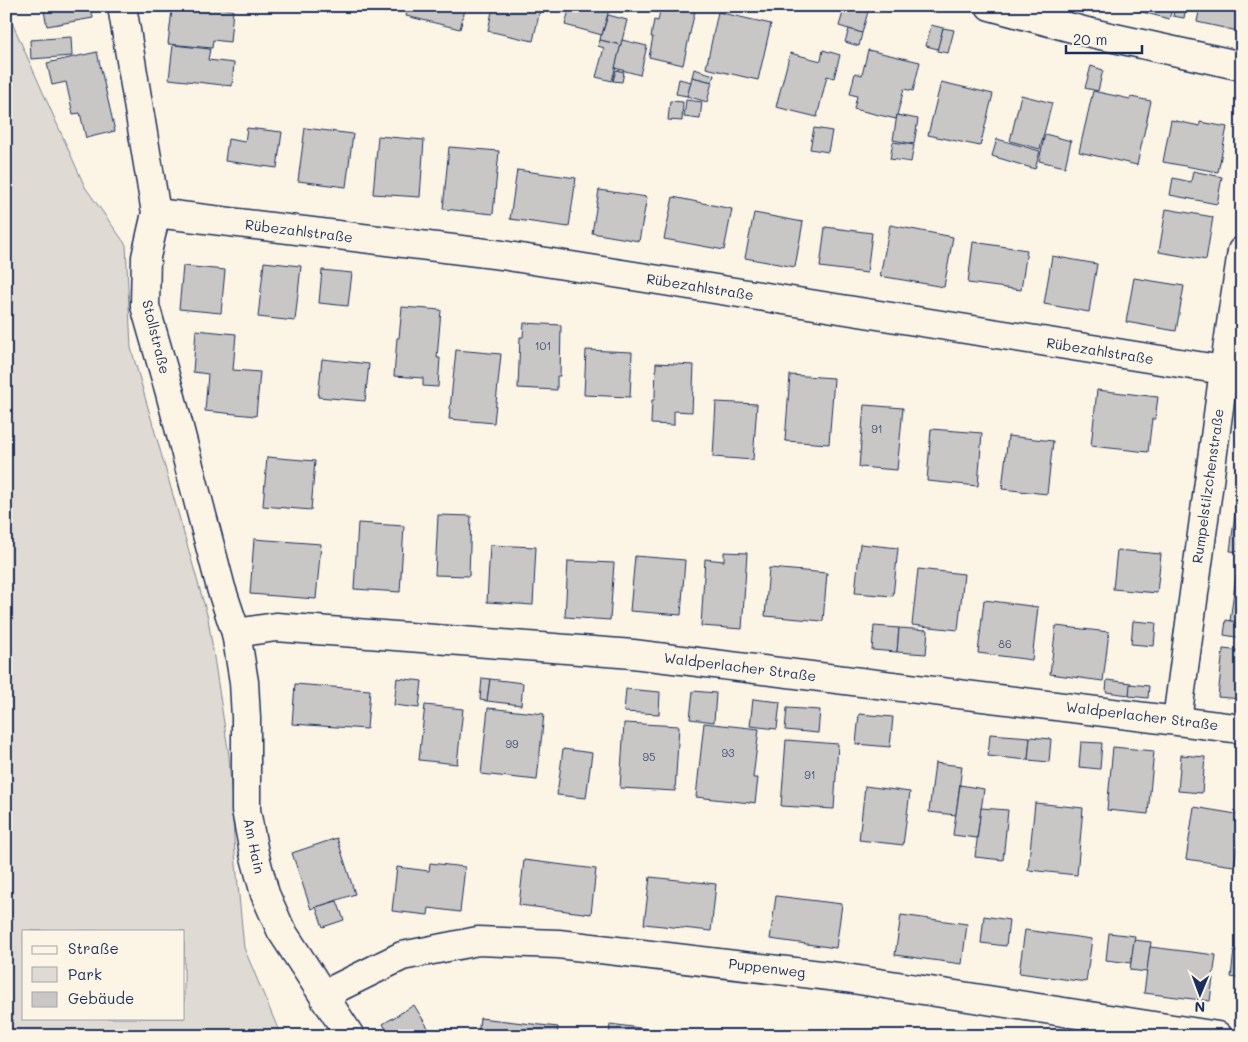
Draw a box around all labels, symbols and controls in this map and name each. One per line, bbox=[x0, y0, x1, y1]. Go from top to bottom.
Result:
scale bar bbox=[1066, 22, 1142, 54]
text: 20 m bbox=[1073, 29, 1107, 49]
street label: Rübezahlstraße bbox=[244, 214, 354, 247]
street label: Rübezahlstraße bbox=[645, 269, 755, 304]
street label: Stollstraße bbox=[138, 298, 175, 376]
street label: Rübezahlstraße bbox=[1045, 333, 1155, 368]
house number: 101 bbox=[535, 338, 551, 353]
street label: Rumpelstilzchenstraße bbox=[1187, 407, 1228, 564]
house number: 91 bbox=[871, 421, 883, 436]
house number: 86 bbox=[998, 636, 1012, 651]
street label: Waldperlacher Straße bbox=[663, 648, 817, 685]
street label: Waldperlacher Straße bbox=[1065, 697, 1219, 734]
house number: 99 bbox=[505, 736, 519, 751]
house number: 93 bbox=[722, 745, 735, 760]
house number: 95 bbox=[643, 749, 655, 764]
house number: 91 bbox=[804, 767, 816, 782]
street label: Am Hain bbox=[239, 816, 270, 875]
legend bbox=[22, 930, 185, 1020]
text: Straße bbox=[68, 938, 119, 958]
street label: Puppenweg bbox=[727, 953, 807, 982]
text: Park bbox=[68, 964, 102, 984]
north arrow bbox=[1176, 970, 1226, 1020]
text: Gebäude bbox=[68, 988, 134, 1008]
text: N bbox=[1194, 998, 1205, 1017]

